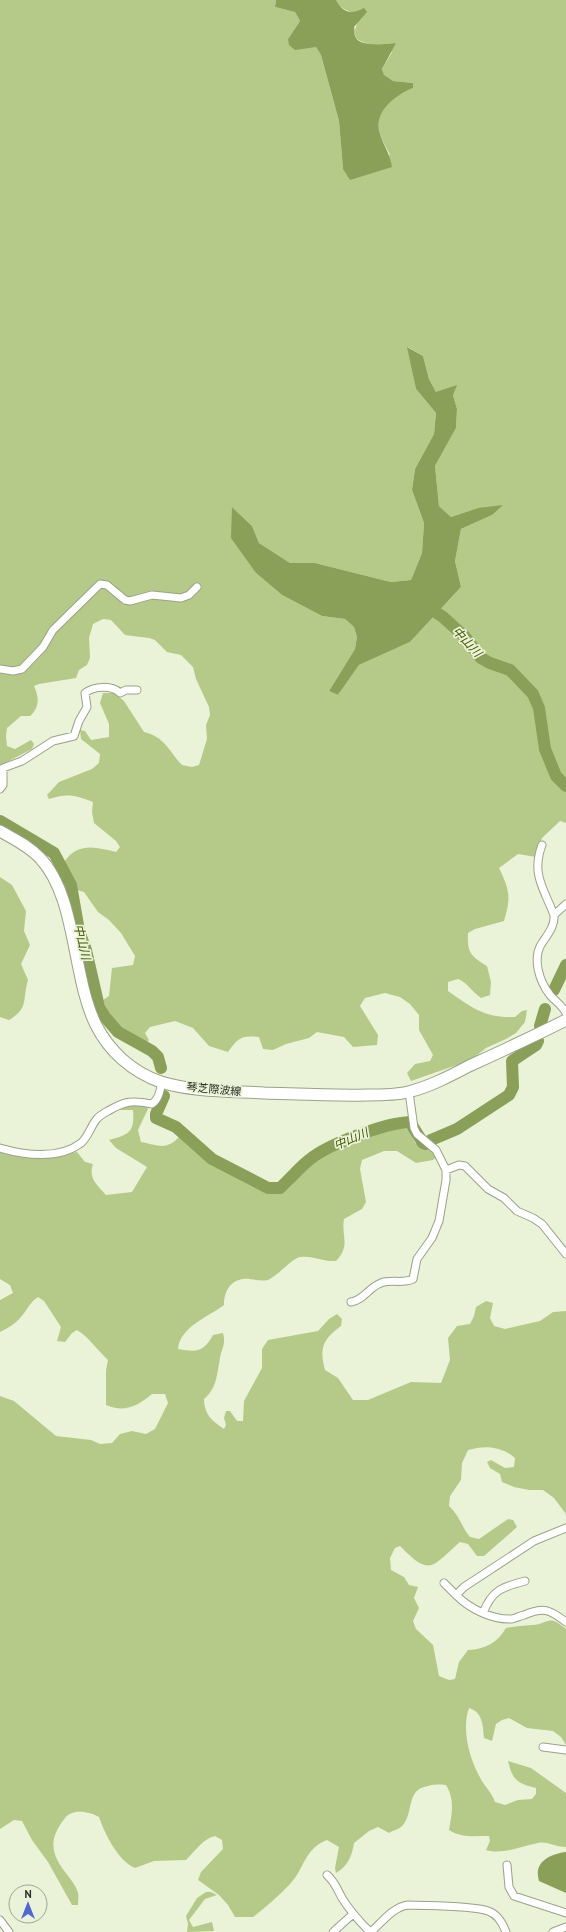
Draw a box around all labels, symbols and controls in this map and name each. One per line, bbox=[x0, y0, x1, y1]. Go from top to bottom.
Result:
water label: 中山川 bbox=[450, 623, 486, 661]
water label: 中山川 bbox=[71, 923, 94, 963]
street label: 琴芝際波線 bbox=[186, 1080, 242, 1098]
water label: 中山川 bbox=[331, 1124, 372, 1152]
north arrow bbox=[8, 1884, 48, 1924]
text: N bbox=[24, 1887, 32, 1901]

